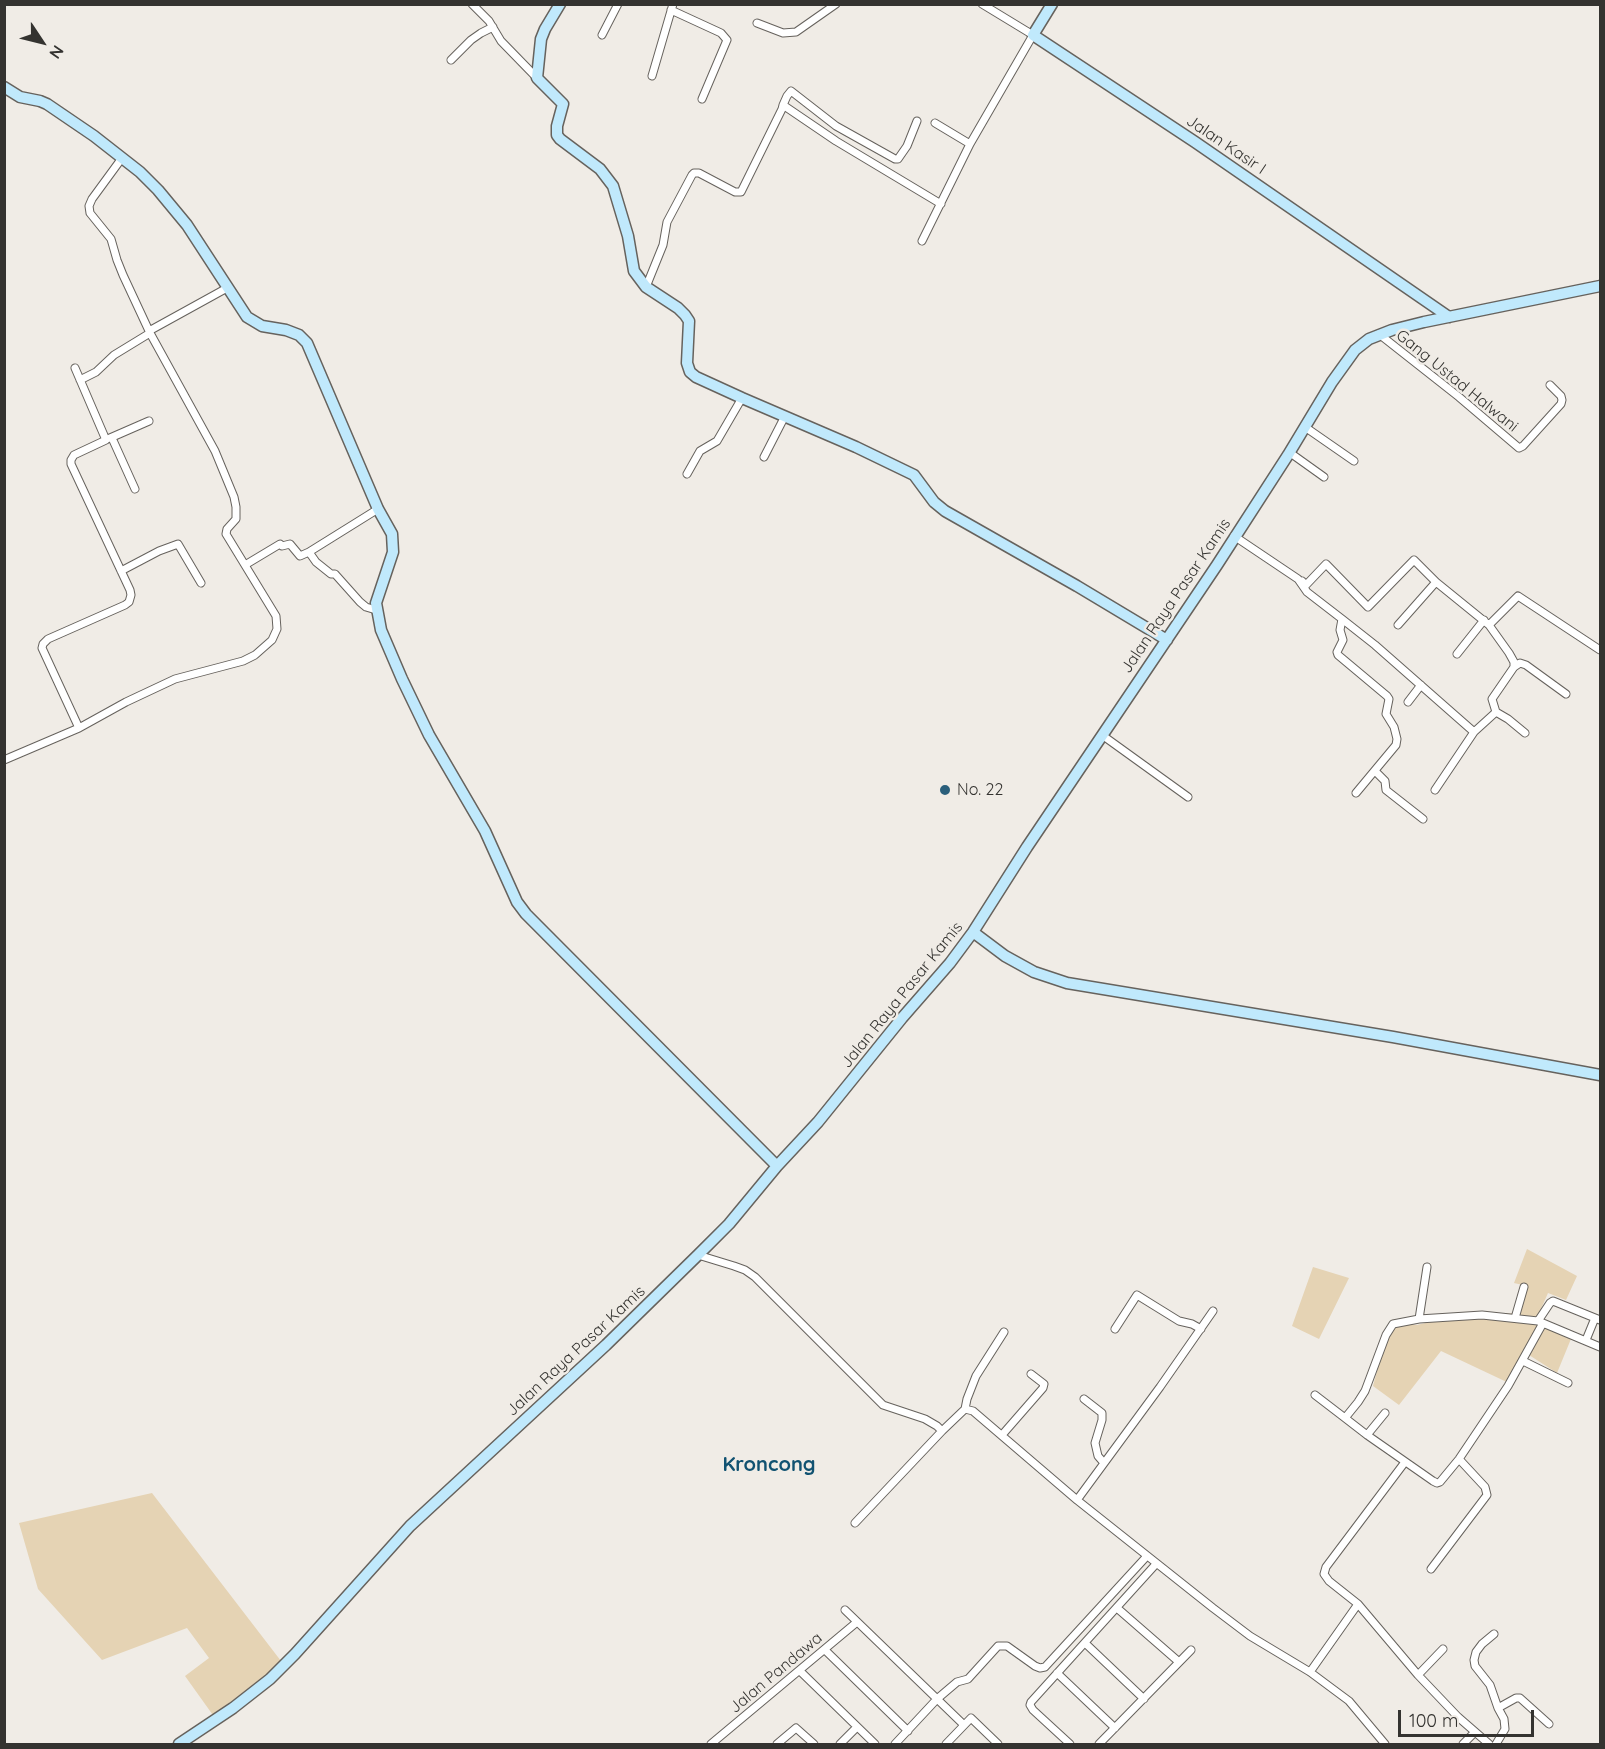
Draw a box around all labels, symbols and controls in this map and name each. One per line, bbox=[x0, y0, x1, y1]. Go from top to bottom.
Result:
north arrow bbox=[12, 12, 72, 72]
text: N bbox=[45, 42, 68, 63]
street label: Jalan Kasir I bbox=[1183, 111, 1269, 179]
street label: Gang Ustad Halwani bbox=[1392, 326, 1522, 436]
street label: Jalan Raya Pasar Kamis bbox=[1117, 515, 1235, 677]
place label: No. 22 bbox=[957, 780, 1003, 800]
marker: No. 22 bbox=[938, 783, 952, 797]
street label: Jalan Raya Pasar Kamis bbox=[837, 918, 967, 1072]
street label: Jalan Raya Pasar Kamis bbox=[503, 1282, 649, 1420]
district label: Kroncong bbox=[722, 1453, 816, 1477]
street label: Jalan Pandawa bbox=[726, 1629, 826, 1717]
scale bar bbox=[1401, 1698, 1538, 1736]
text: 100 m bbox=[1409, 1709, 1458, 1732]

